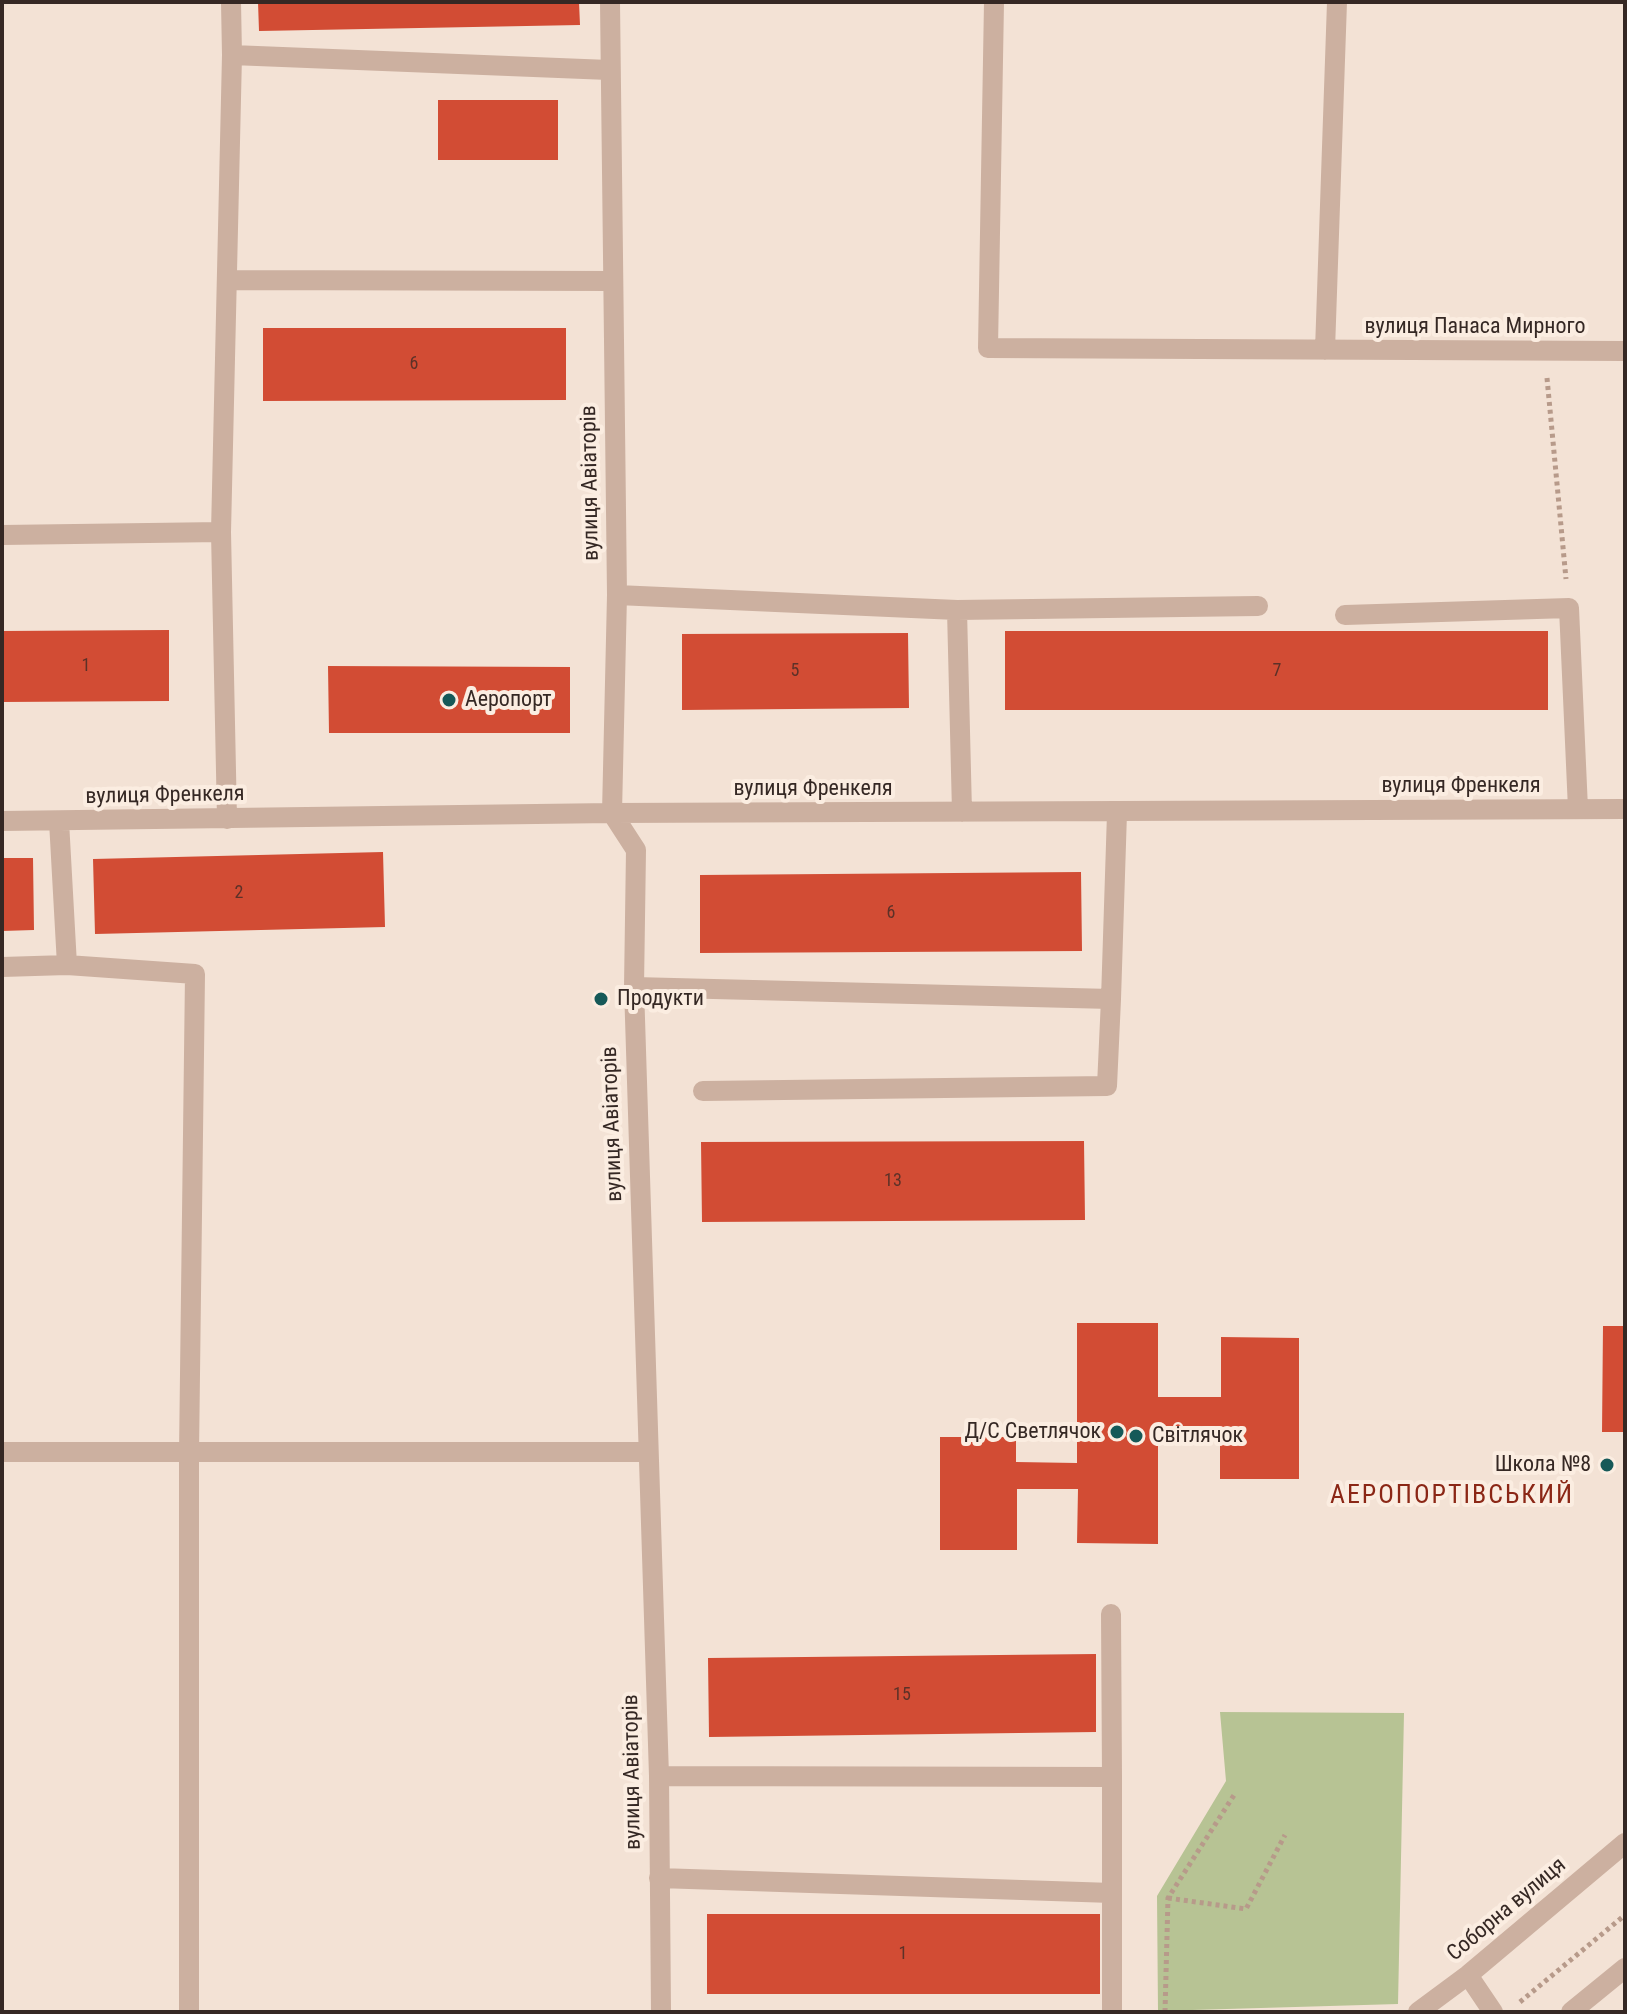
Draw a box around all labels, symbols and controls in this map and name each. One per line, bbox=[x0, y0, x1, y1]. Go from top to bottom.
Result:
street label: вулиця Панаса Мирного bbox=[1364, 314, 1586, 340]
house number: 6 bbox=[410, 353, 418, 375]
street label: вулиця Авіаторів bbox=[576, 405, 606, 561]
house number: 1 bbox=[82, 655, 90, 677]
house number: 5 bbox=[791, 660, 799, 682]
house number: 7 bbox=[1273, 660, 1281, 682]
place label: Аеропорт bbox=[465, 687, 551, 713]
marker: Аеропорт bbox=[440, 691, 458, 709]
street label: вулиця Френкеля bbox=[1381, 773, 1541, 799]
street label: вулиця Френкеля bbox=[733, 776, 893, 802]
street label: вулиця Френкеля bbox=[85, 781, 245, 811]
house number: 2 bbox=[235, 882, 243, 904]
house number: 6 bbox=[887, 902, 895, 924]
place label: Продукти bbox=[617, 986, 704, 1012]
marker: Продукти bbox=[592, 990, 610, 1008]
street label: вулиця Авіаторів bbox=[597, 1046, 629, 1202]
house number: 13 bbox=[884, 1170, 902, 1192]
place label: Д/С Светлячок bbox=[965, 1419, 1101, 1445]
marker: Д/С Светлячок bbox=[1108, 1423, 1126, 1441]
place label: Світлячок bbox=[1152, 1423, 1243, 1449]
marker: Світлячок bbox=[1127, 1427, 1145, 1445]
place label: Школа №8 bbox=[1495, 1452, 1591, 1478]
marker: Школа №8 bbox=[1598, 1456, 1616, 1474]
district label: АЕРОПОРТІВСЬКИЙ bbox=[1330, 1480, 1574, 1512]
house number: 15 bbox=[893, 1684, 911, 1706]
street label: вулиця Авіаторів bbox=[618, 1694, 648, 1850]
street label: Соборна вулиця bbox=[1442, 1853, 1572, 1967]
house number: 1 bbox=[899, 1943, 907, 1965]

